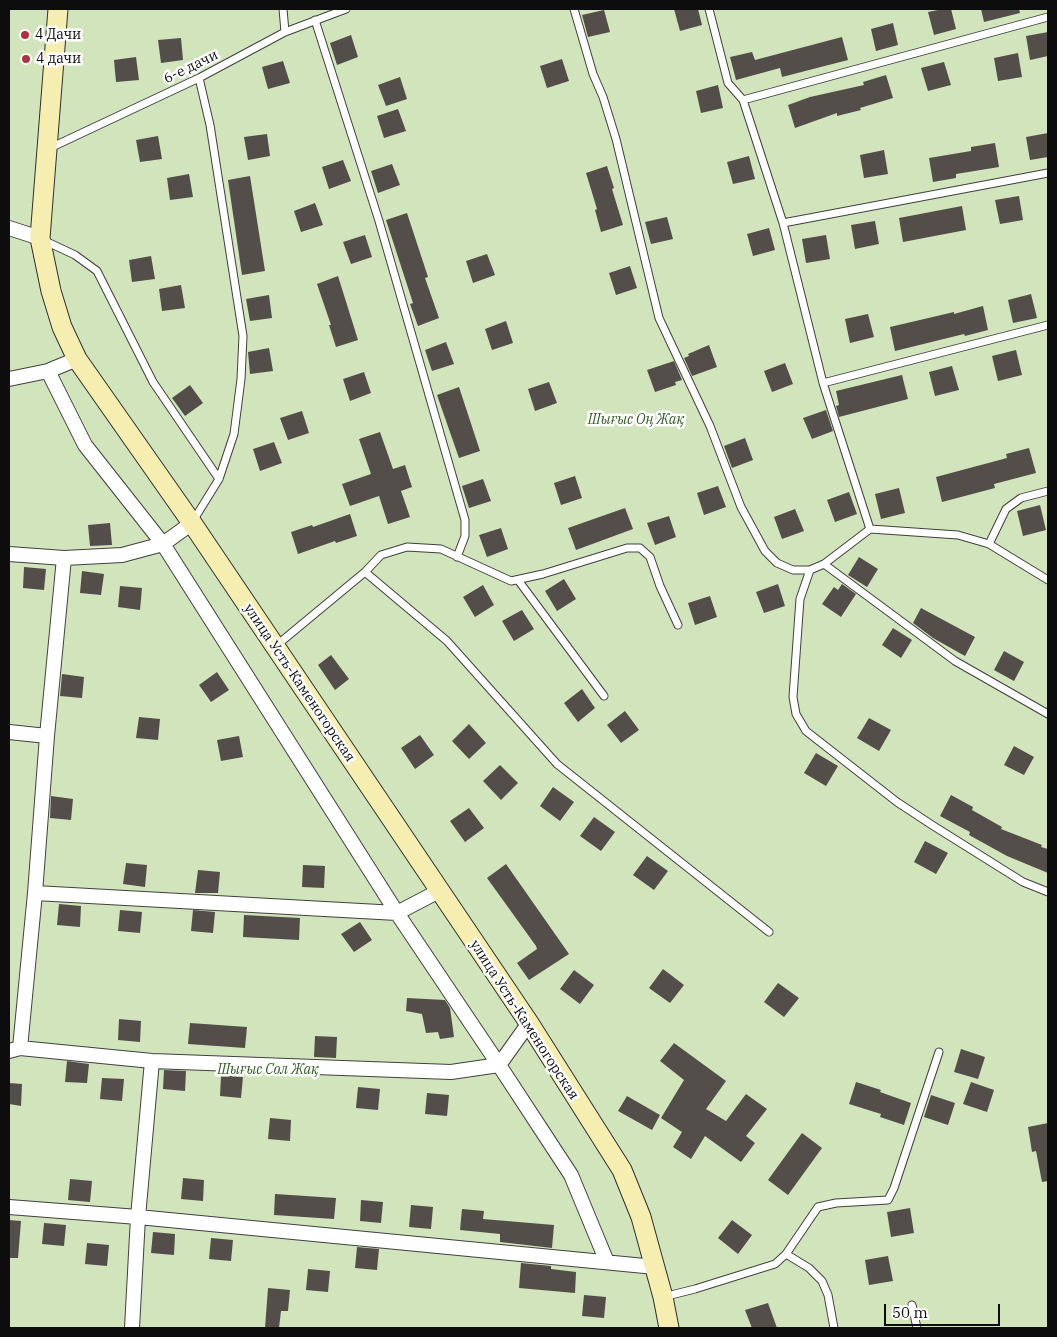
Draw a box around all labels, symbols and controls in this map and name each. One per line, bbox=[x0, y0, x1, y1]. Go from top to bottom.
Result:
place label: 4 Дачи bbox=[35, 27, 81, 43]
marker: 4 Дачи bbox=[19, 29, 31, 41]
street label: 6-е дачи bbox=[161, 47, 221, 87]
place label: 4 дачи bbox=[36, 51, 81, 67]
marker: 4 дачи bbox=[20, 53, 32, 65]
park label: Шығыс Оң Жақ bbox=[588, 412, 684, 428]
street label: улица Усть-Каменогорская bbox=[240, 601, 358, 765]
street label: улица Усть-Каменогорская bbox=[466, 937, 582, 1103]
park label: Шығыс Сол Жақ bbox=[217, 1062, 319, 1078]
scale bar bbox=[887, 1294, 1003, 1326]
text: 50 m bbox=[892, 1303, 928, 1322]

